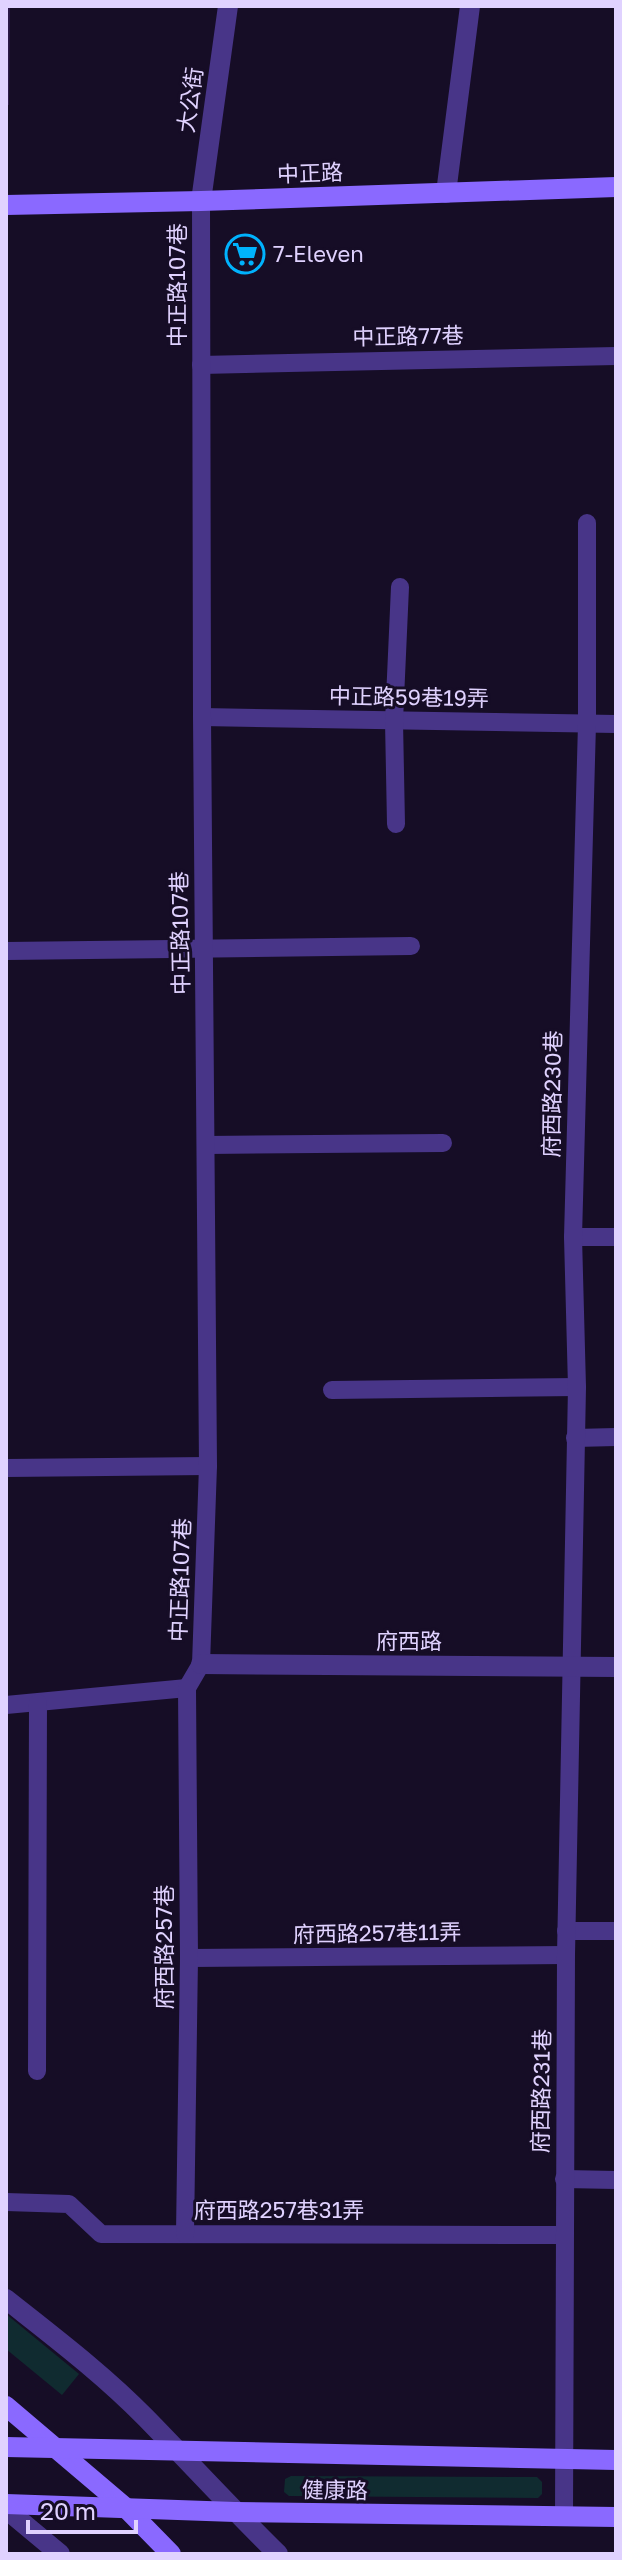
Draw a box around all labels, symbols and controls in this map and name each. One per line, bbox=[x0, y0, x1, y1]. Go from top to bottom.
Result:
street label: 大公街 bbox=[172, 65, 207, 134]
street label: 中正路 bbox=[277, 158, 343, 187]
street label: 中正路107巷 bbox=[163, 223, 190, 347]
supermarket icon: 7-Eleven bbox=[224, 233, 266, 275]
place label: 7-Eleven bbox=[273, 240, 364, 267]
street label: 中正路77巷 bbox=[352, 321, 464, 350]
street label: 中正路59巷19弄 bbox=[329, 682, 489, 711]
street label: 中正路107巷 bbox=[165, 871, 194, 995]
street label: 府西路230巷 bbox=[537, 1030, 566, 1158]
street label: 中正路107巷 bbox=[164, 1518, 195, 1642]
street label: 府西路 bbox=[376, 1627, 442, 1654]
street label: 府西路257巷 bbox=[150, 1884, 177, 2010]
street label: 府西路257巷11弄 bbox=[293, 1918, 461, 1947]
street label: 府西路231巷 bbox=[526, 2029, 555, 2153]
street label: 府西路257巷31弄 bbox=[194, 2196, 364, 2223]
street label: 健康路 bbox=[302, 2475, 368, 2504]
scale bar bbox=[28, 2484, 136, 2534]
text: 20 m bbox=[40, 2496, 96, 2525]

